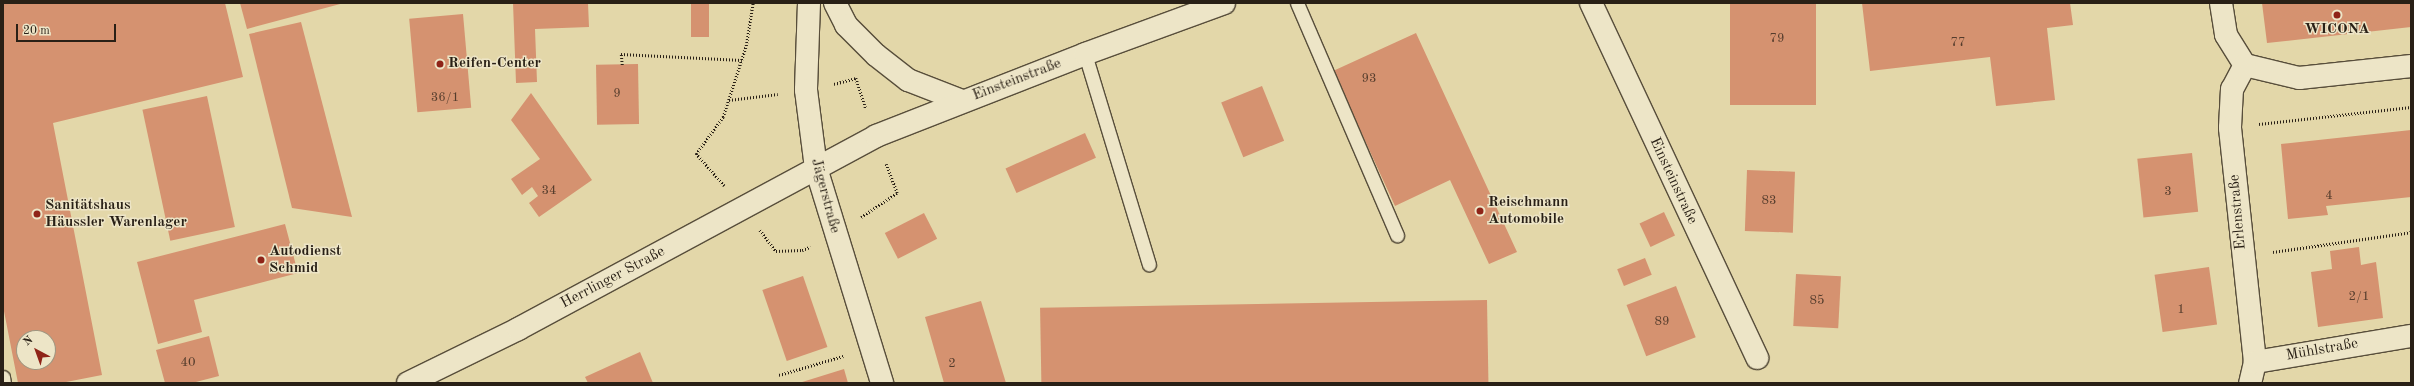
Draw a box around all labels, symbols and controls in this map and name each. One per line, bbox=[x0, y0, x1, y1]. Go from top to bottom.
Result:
marker: WICONA bbox=[2332, 10, 2342, 20]
scale bar bbox=[18, 16, 118, 42]
place label: WICONA bbox=[2304, 21, 2370, 39]
text: 20 m bbox=[23, 25, 50, 37]
house number: 79 bbox=[1769, 31, 1785, 47]
house number: 77 bbox=[1950, 35, 1966, 51]
place label: Reifen-Center bbox=[448, 55, 541, 73]
street label: Einsteinstraße bbox=[970, 55, 1064, 105]
marker: Reifen-Center bbox=[435, 59, 445, 69]
house number: 93 bbox=[1361, 71, 1377, 87]
house number: 9 bbox=[613, 86, 621, 102]
house number: 36/1 bbox=[431, 90, 459, 106]
street label: Einsteinstraße bbox=[1645, 135, 1701, 227]
street label: Jägerstraße bbox=[806, 157, 844, 235]
street label: Erlenstraße bbox=[2226, 174, 2250, 250]
house number: 34 bbox=[541, 183, 557, 199]
house number: 3 bbox=[2164, 184, 2172, 200]
house number: 4 bbox=[2325, 188, 2333, 204]
place label: Reischmann Automobile bbox=[1488, 193, 1569, 228]
house number: 83 bbox=[1761, 193, 1777, 209]
place label: Sanitätshaus Häussler Warenlager bbox=[45, 196, 187, 231]
marker: Reischmann Automobile bbox=[1475, 206, 1485, 216]
marker: Sanitätshaus Häussler Warenlager bbox=[32, 209, 42, 219]
place label: Autodienst Schmid bbox=[269, 242, 341, 277]
street label: Herrlinger Straße bbox=[558, 243, 668, 313]
marker: Autodienst Schmid bbox=[256, 255, 266, 265]
house number: 2/1 bbox=[2349, 289, 2369, 305]
house number: 85 bbox=[1809, 293, 1825, 309]
house number: 1 bbox=[2177, 302, 2185, 318]
house number: 89 bbox=[1654, 314, 1670, 330]
north arrow bbox=[16, 330, 56, 370]
text: N bbox=[22, 334, 35, 348]
street label: Mühlstraße bbox=[2285, 335, 2359, 365]
house number: 40 bbox=[180, 355, 196, 371]
house number: 2 bbox=[948, 356, 956, 372]

